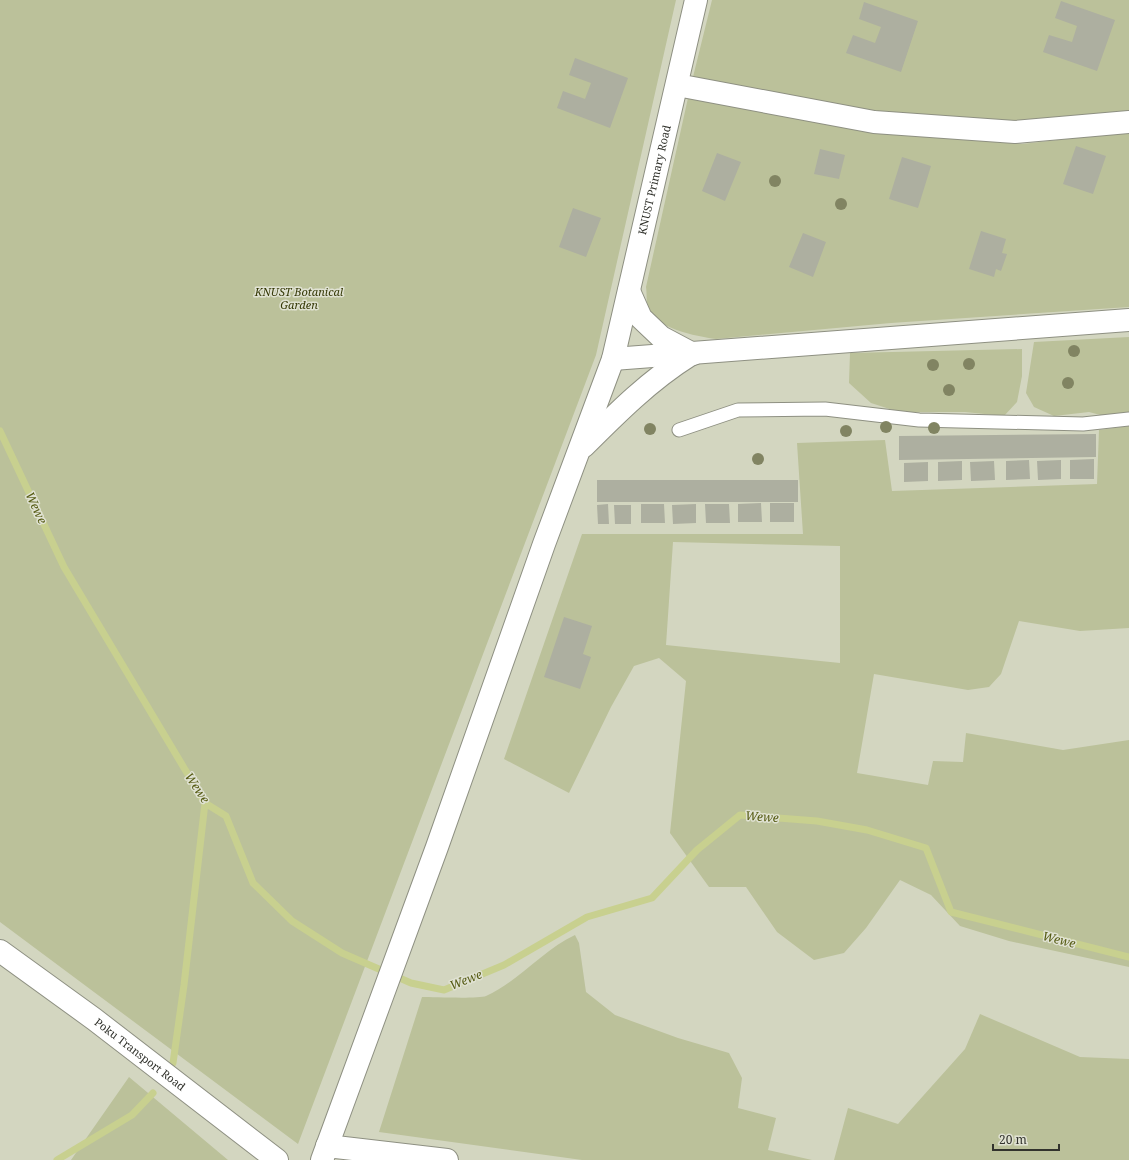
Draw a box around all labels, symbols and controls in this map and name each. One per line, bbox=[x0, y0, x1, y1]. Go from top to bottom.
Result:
street label: KNUST Primary Road bbox=[634, 123, 674, 236]
park label: KNUST Botanical Garden bbox=[254, 284, 344, 312]
water label: Wewe bbox=[22, 489, 51, 527]
water label: Wewe bbox=[181, 769, 214, 806]
water label: Wewe bbox=[745, 807, 779, 826]
water label: Wewe bbox=[1041, 927, 1077, 952]
water label: Wewe bbox=[447, 965, 485, 994]
street label: Poku Transport Road bbox=[92, 1014, 189, 1094]
scale bar bbox=[993, 1126, 1059, 1152]
text: 20 m bbox=[999, 1131, 1027, 1148]

